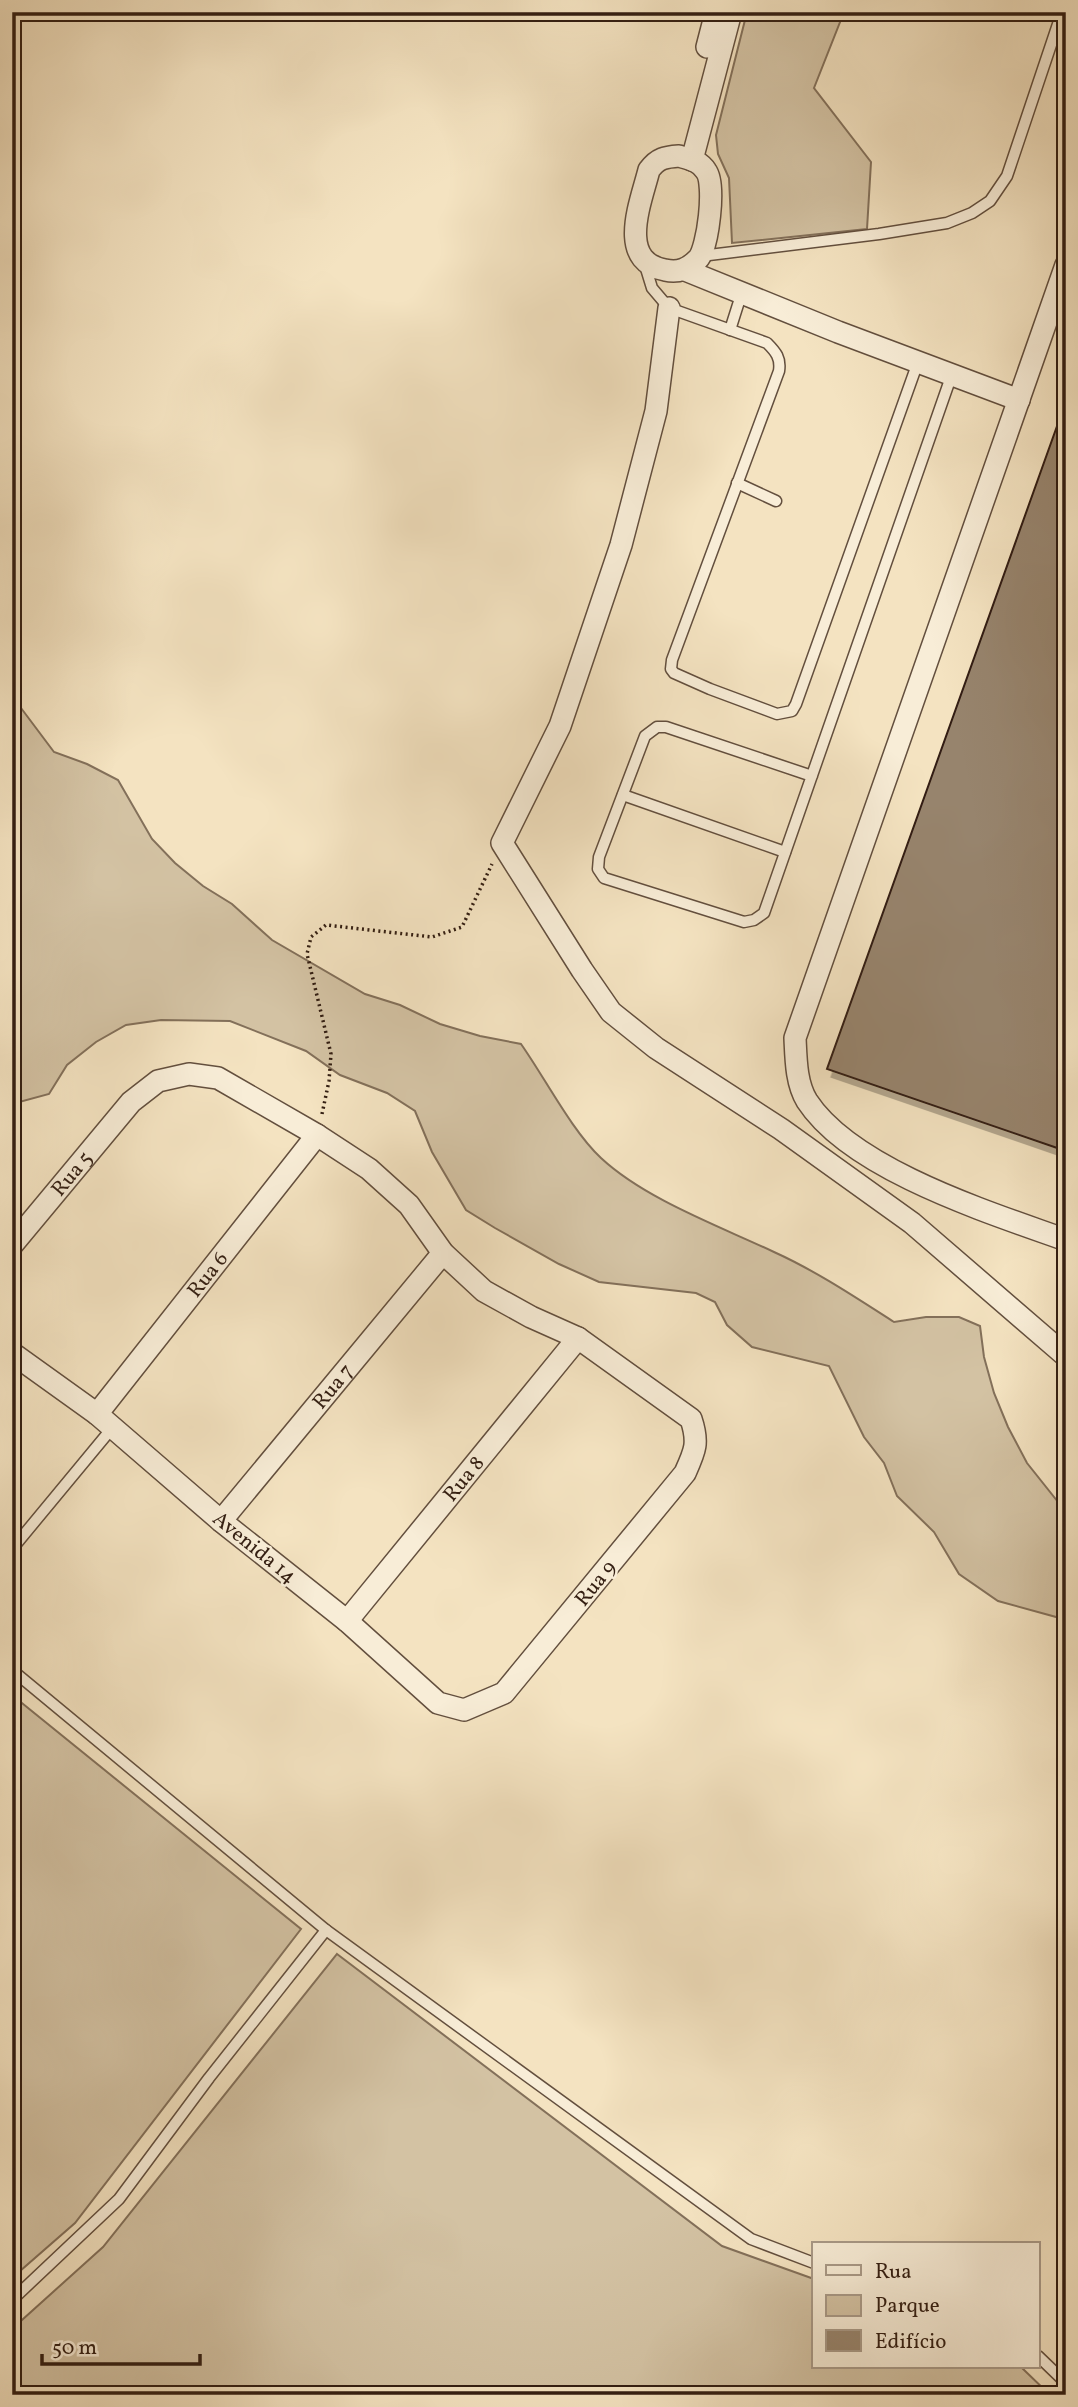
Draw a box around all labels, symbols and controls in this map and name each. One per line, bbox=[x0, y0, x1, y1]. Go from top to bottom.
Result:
street label: Rua 5 bbox=[45, 1146, 100, 1203]
street label: Rua 6 bbox=[181, 1246, 236, 1304]
street label: Rua 7 bbox=[306, 1358, 361, 1416]
street label: Rua 8 bbox=[437, 1450, 492, 1509]
street label: Avenida 14 bbox=[206, 1505, 302, 1591]
street label: Rua 9 bbox=[569, 1555, 624, 1613]
legend bbox=[812, 2242, 1040, 2368]
text: Rua bbox=[875, 2258, 912, 2287]
text: Parque bbox=[875, 2292, 940, 2321]
scale bar bbox=[42, 2323, 200, 2367]
text: Edifício bbox=[875, 2328, 947, 2357]
text: 50 m bbox=[52, 2334, 97, 2363]

